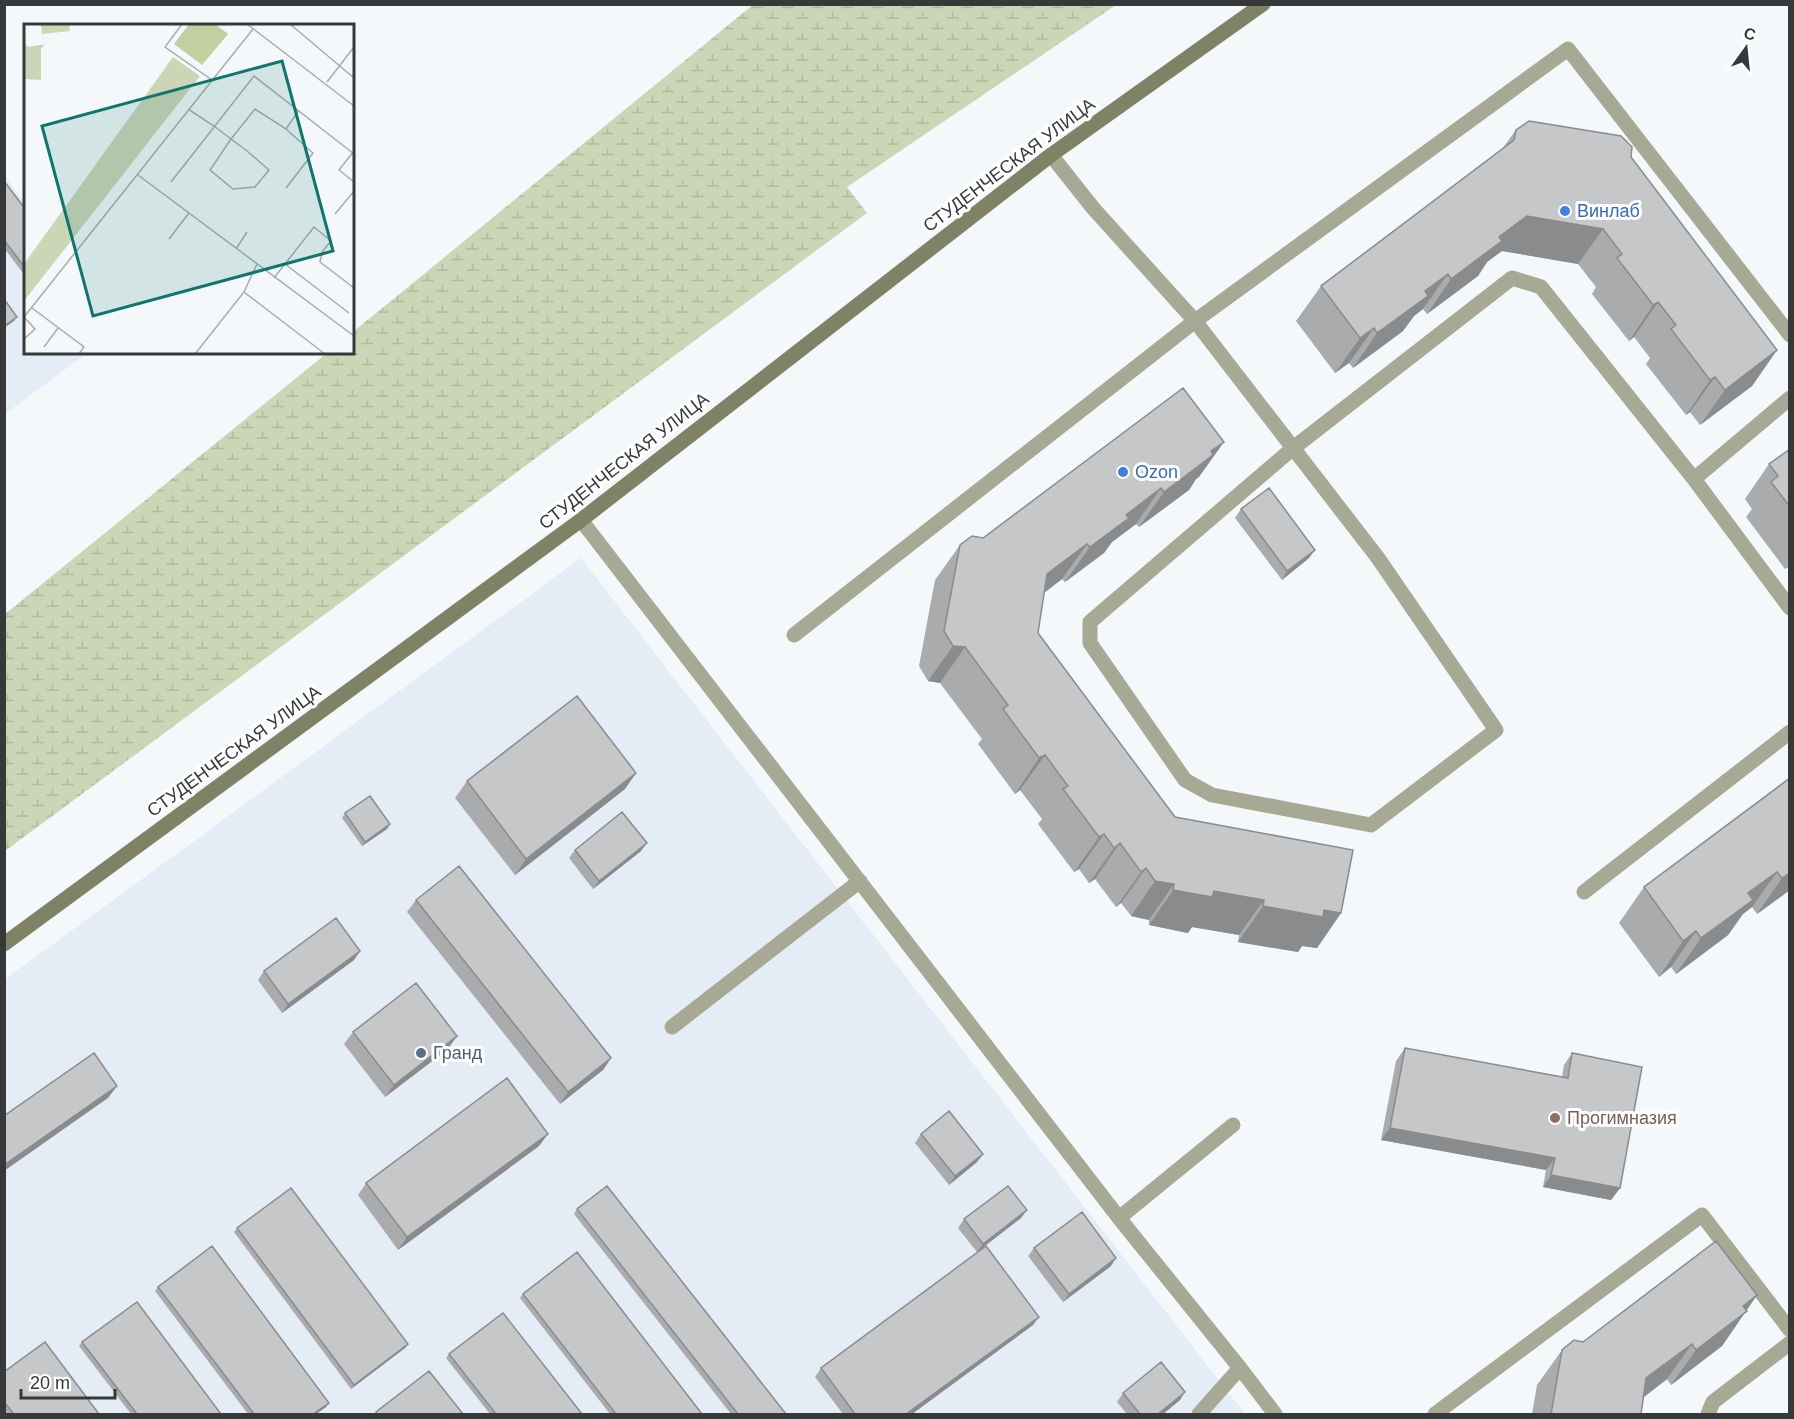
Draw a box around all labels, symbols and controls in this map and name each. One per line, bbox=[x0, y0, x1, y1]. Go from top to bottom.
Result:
north arrow bbox=[1716, 18, 1776, 78]
inset map bbox=[24, 24, 354, 354]
text: С bbox=[1742, 24, 1758, 44]
street label: СТУДЕНЧЕСКАЯ УЛИЦА bbox=[919, 94, 1099, 236]
place label: Винлаб bbox=[1577, 201, 1640, 221]
marker: Винлаб bbox=[1558, 204, 1572, 218]
street label: СТУДЕНЧЕСКАЯ УЛИЦА bbox=[535, 389, 713, 533]
place label: Ozon bbox=[1135, 462, 1178, 482]
marker: Ozon bbox=[1116, 465, 1130, 479]
street label: СТУДЕНЧЕСКАЯ УЛИЦА bbox=[143, 681, 325, 821]
place label: Гранд bbox=[433, 1043, 483, 1063]
marker: Гранд bbox=[414, 1046, 428, 1060]
place label: Прогимназия bbox=[1567, 1108, 1677, 1128]
marker: Прогимназия bbox=[1548, 1111, 1562, 1125]
scale bar bbox=[21, 1362, 116, 1400]
text: 20 m bbox=[30, 1373, 70, 1393]

